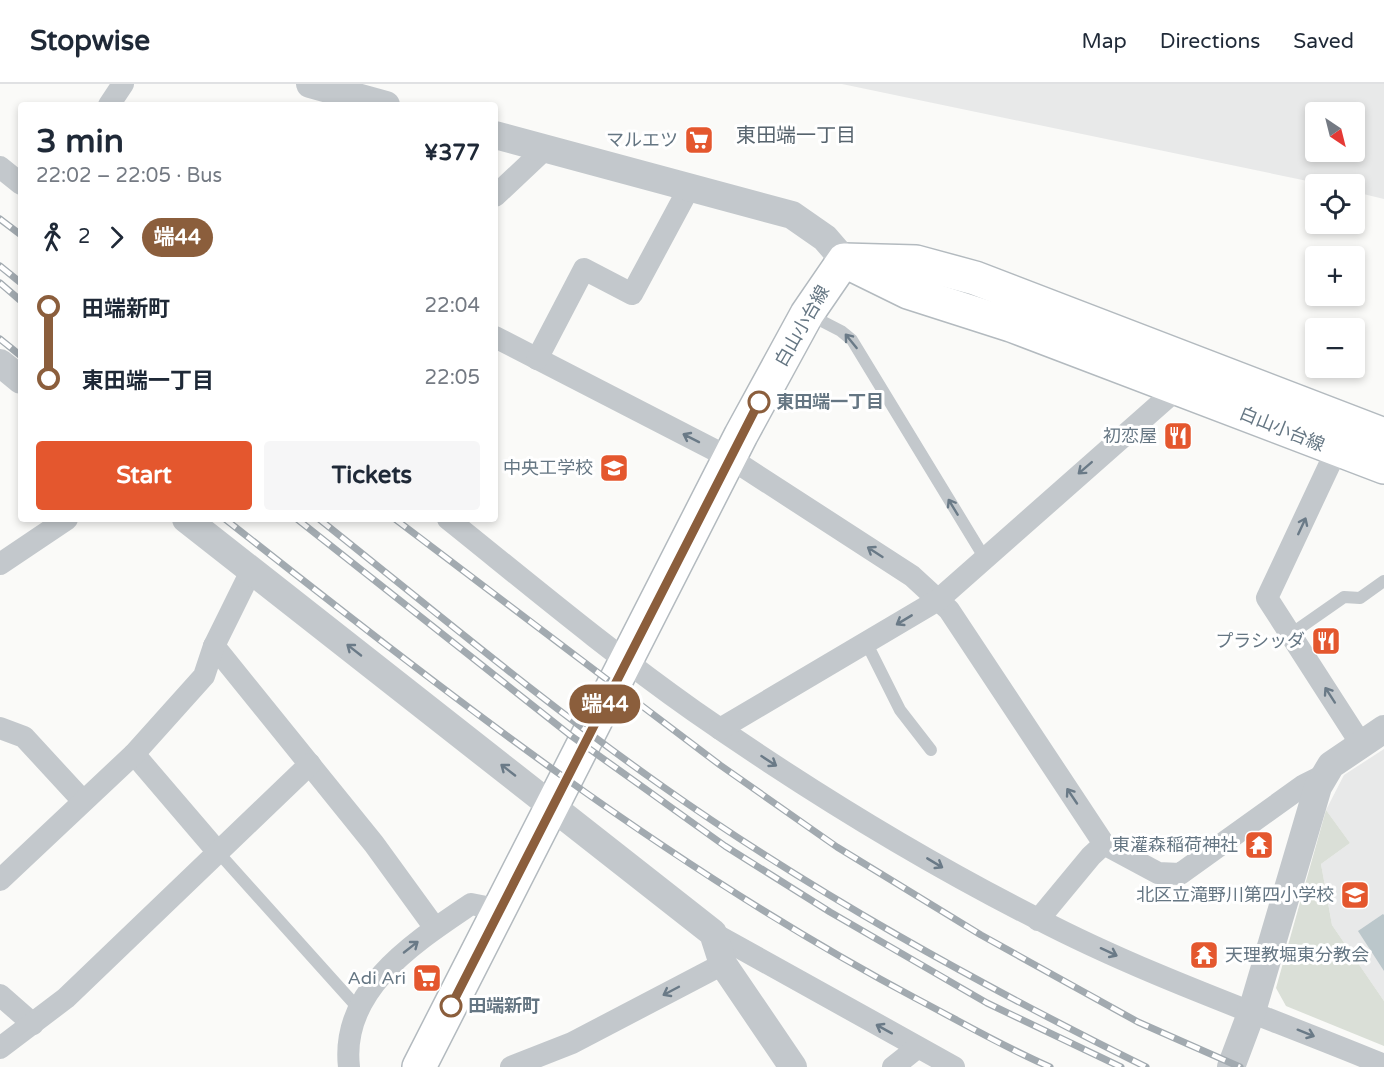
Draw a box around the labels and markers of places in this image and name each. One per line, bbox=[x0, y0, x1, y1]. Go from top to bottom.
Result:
supermarket icon: マルエツ bbox=[683, 124, 715, 156]
place label: マルエツ bbox=[606, 129, 678, 151]
marker: 東田端一丁目 bbox=[748, 391, 770, 413]
place label: 東田端一丁目 bbox=[776, 391, 884, 413]
restaurant icon: 初恋屋 bbox=[1162, 420, 1194, 452]
place label: 初恋屋 bbox=[1103, 425, 1157, 447]
school or university icon: 中央工学校 bbox=[598, 452, 630, 484]
place label: 中央工学校 bbox=[503, 457, 593, 479]
restaurant icon: プラシッダ bbox=[1310, 625, 1342, 657]
place label: プラシッダ bbox=[1215, 630, 1305, 652]
temple icon: 東灌森稲荷神社 bbox=[1243, 829, 1275, 861]
place label: 東灌森稲荷神社 bbox=[1112, 834, 1238, 856]
school or university icon: 北区立滝野川第四小学校 bbox=[1339, 879, 1371, 911]
place label: 北区立滝野川第四小学校 bbox=[1136, 884, 1334, 906]
temple icon: 天理教堀東分教会 bbox=[1188, 939, 1220, 971]
place label: 天理教堀東分教会 bbox=[1225, 944, 1369, 966]
supermarket icon: Adi Ari bbox=[411, 962, 443, 994]
place label: Adi Ari bbox=[348, 967, 406, 989]
marker: 田端新町 bbox=[440, 995, 462, 1017]
place label: 田端新町 bbox=[468, 995, 540, 1017]

